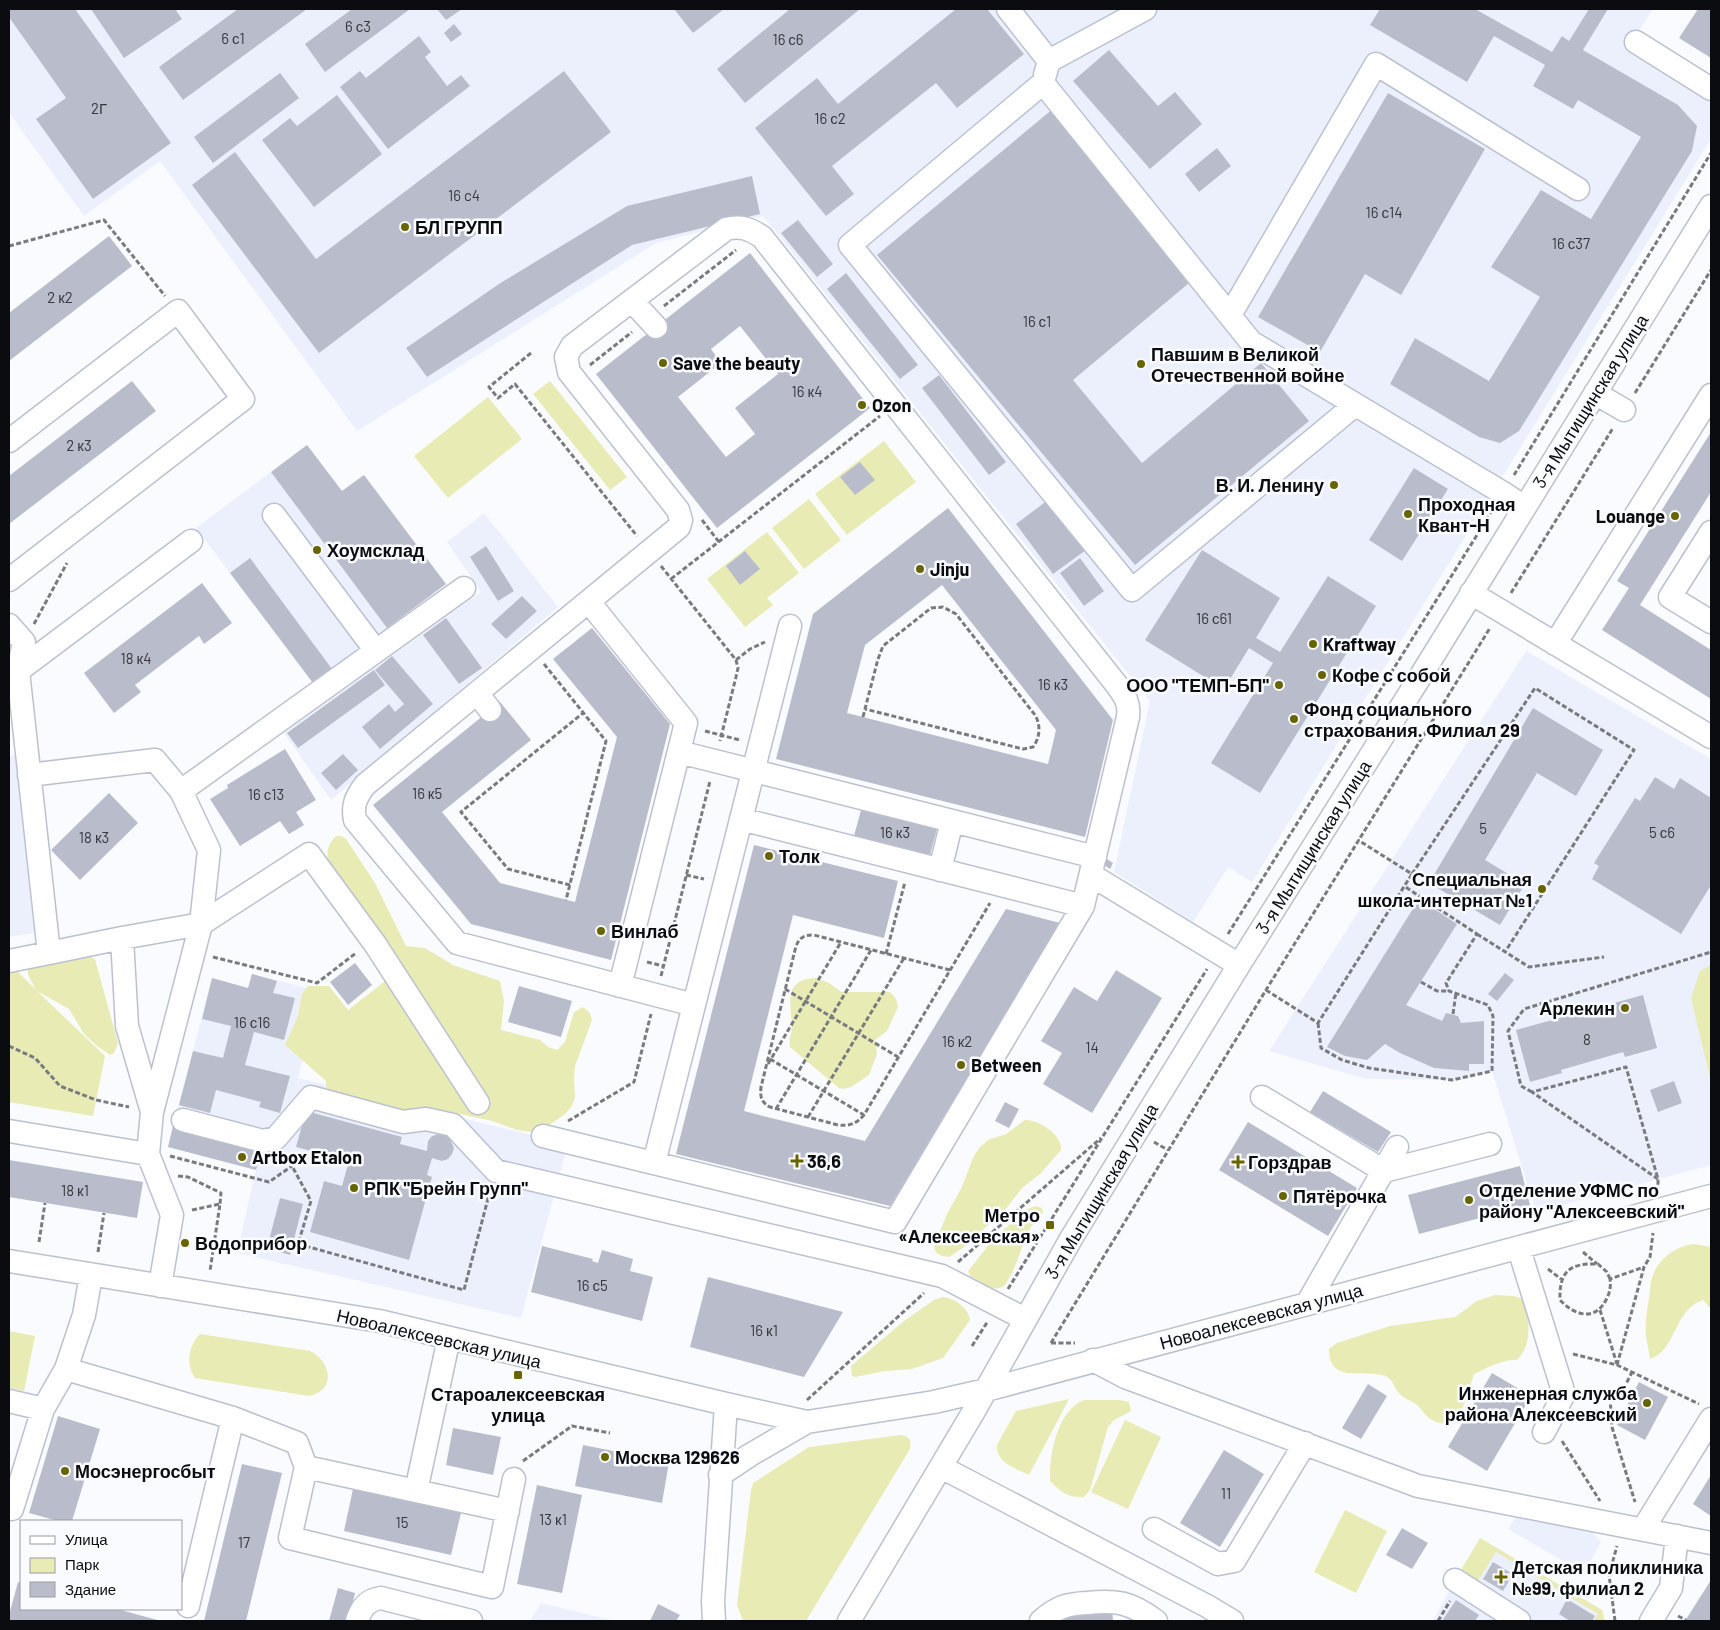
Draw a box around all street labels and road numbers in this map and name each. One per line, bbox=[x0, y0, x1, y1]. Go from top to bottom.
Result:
street label: 3-я Мытищинская улица bbox=[1527, 309, 1653, 492]
street label: 3-я Мытищинская улица bbox=[1250, 755, 1376, 938]
street label: 3-я Мытищинская улица bbox=[1040, 1098, 1163, 1283]
street label: Новоалексеевская улица bbox=[1157, 1278, 1366, 1354]
street label: Новоалексеевская улица bbox=[334, 1304, 544, 1373]

